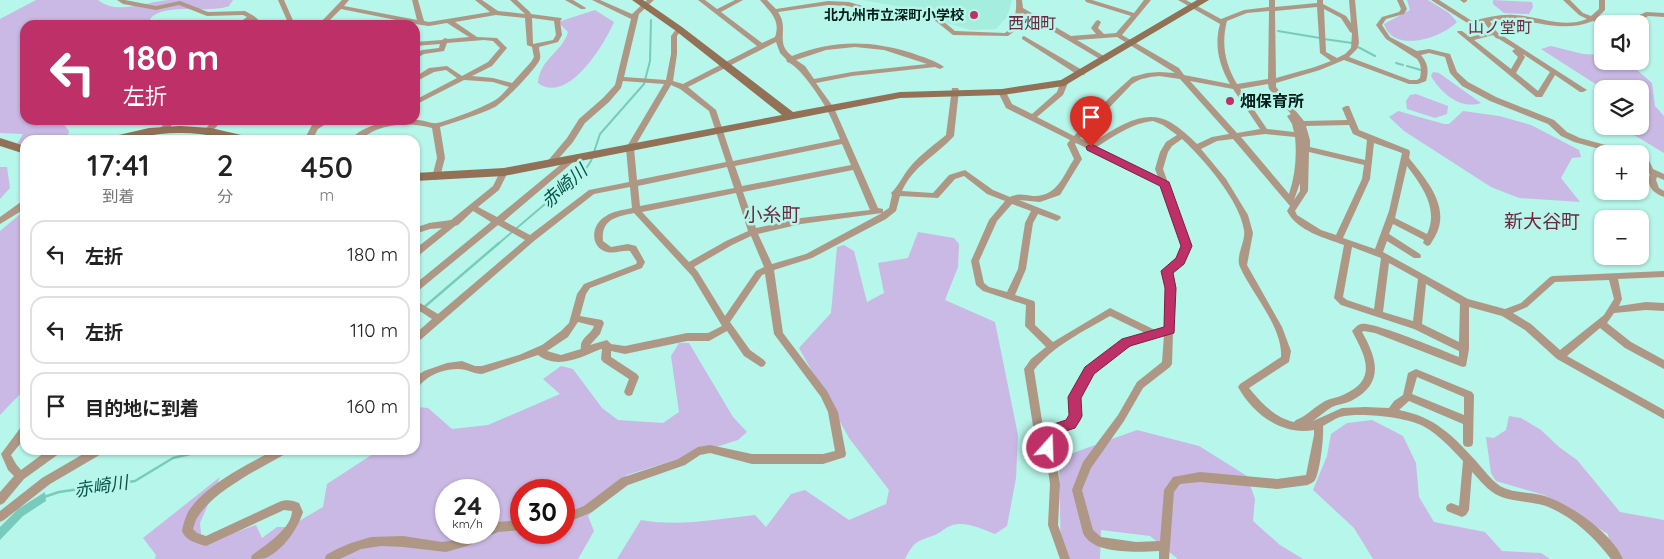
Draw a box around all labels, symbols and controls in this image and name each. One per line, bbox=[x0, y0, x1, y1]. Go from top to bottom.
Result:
place label: 北九州市立深町小学校 bbox=[824, 6, 964, 24]
marker: 北九州市立深町小学校 bbox=[968, 9, 980, 21]
district label: 西畑町 bbox=[1008, 13, 1056, 33]
map controls bbox=[1594, 15, 1649, 265]
button: sound bbox=[1594, 15, 1649, 70]
district label: 山ノ堂町 bbox=[1468, 17, 1532, 37]
text: 180 m bbox=[123, 35, 219, 79]
icon: left bbox=[40, 40, 105, 105]
button: layers bbox=[1594, 80, 1649, 135]
text: 左折 bbox=[123, 82, 167, 110]
place label: 畑保育所 bbox=[1240, 91, 1304, 111]
marker: 畑保育所 bbox=[1224, 95, 1236, 107]
pin bbox=[1070, 96, 1112, 147]
icon: arrive bbox=[1077, 103, 1105, 131]
button: + bbox=[1594, 145, 1649, 200]
text: 17:41 bbox=[87, 146, 150, 184]
text: 2 bbox=[217, 146, 234, 184]
text: 450 bbox=[301, 148, 353, 186]
water label: 赤崎川 bbox=[536, 158, 593, 213]
text: m bbox=[320, 185, 334, 205]
text: 到着 bbox=[102, 186, 134, 206]
text: 分 bbox=[217, 186, 233, 206]
district label: 小糸町 bbox=[743, 202, 801, 226]
district label: 新大谷町 bbox=[1504, 209, 1580, 233]
button: − bbox=[1594, 210, 1649, 265]
icon: left bbox=[42, 240, 70, 268]
text: 180 m bbox=[347, 242, 398, 266]
text: 左折 bbox=[85, 244, 123, 268]
icon: left bbox=[42, 316, 70, 344]
text: 110 m bbox=[350, 318, 398, 342]
text: 左折 bbox=[85, 320, 123, 344]
icon: arrive bbox=[42, 392, 70, 420]
text: 160 m bbox=[347, 394, 398, 418]
text: 目的地に到着 bbox=[85, 396, 199, 420]
position arrow bbox=[1021, 421, 1073, 473]
water label: 赤崎川 bbox=[73, 470, 131, 502]
speed limit sign: 30 bbox=[510, 479, 575, 544]
text: 24 bbox=[453, 490, 482, 521]
text: km/h bbox=[452, 516, 483, 531]

